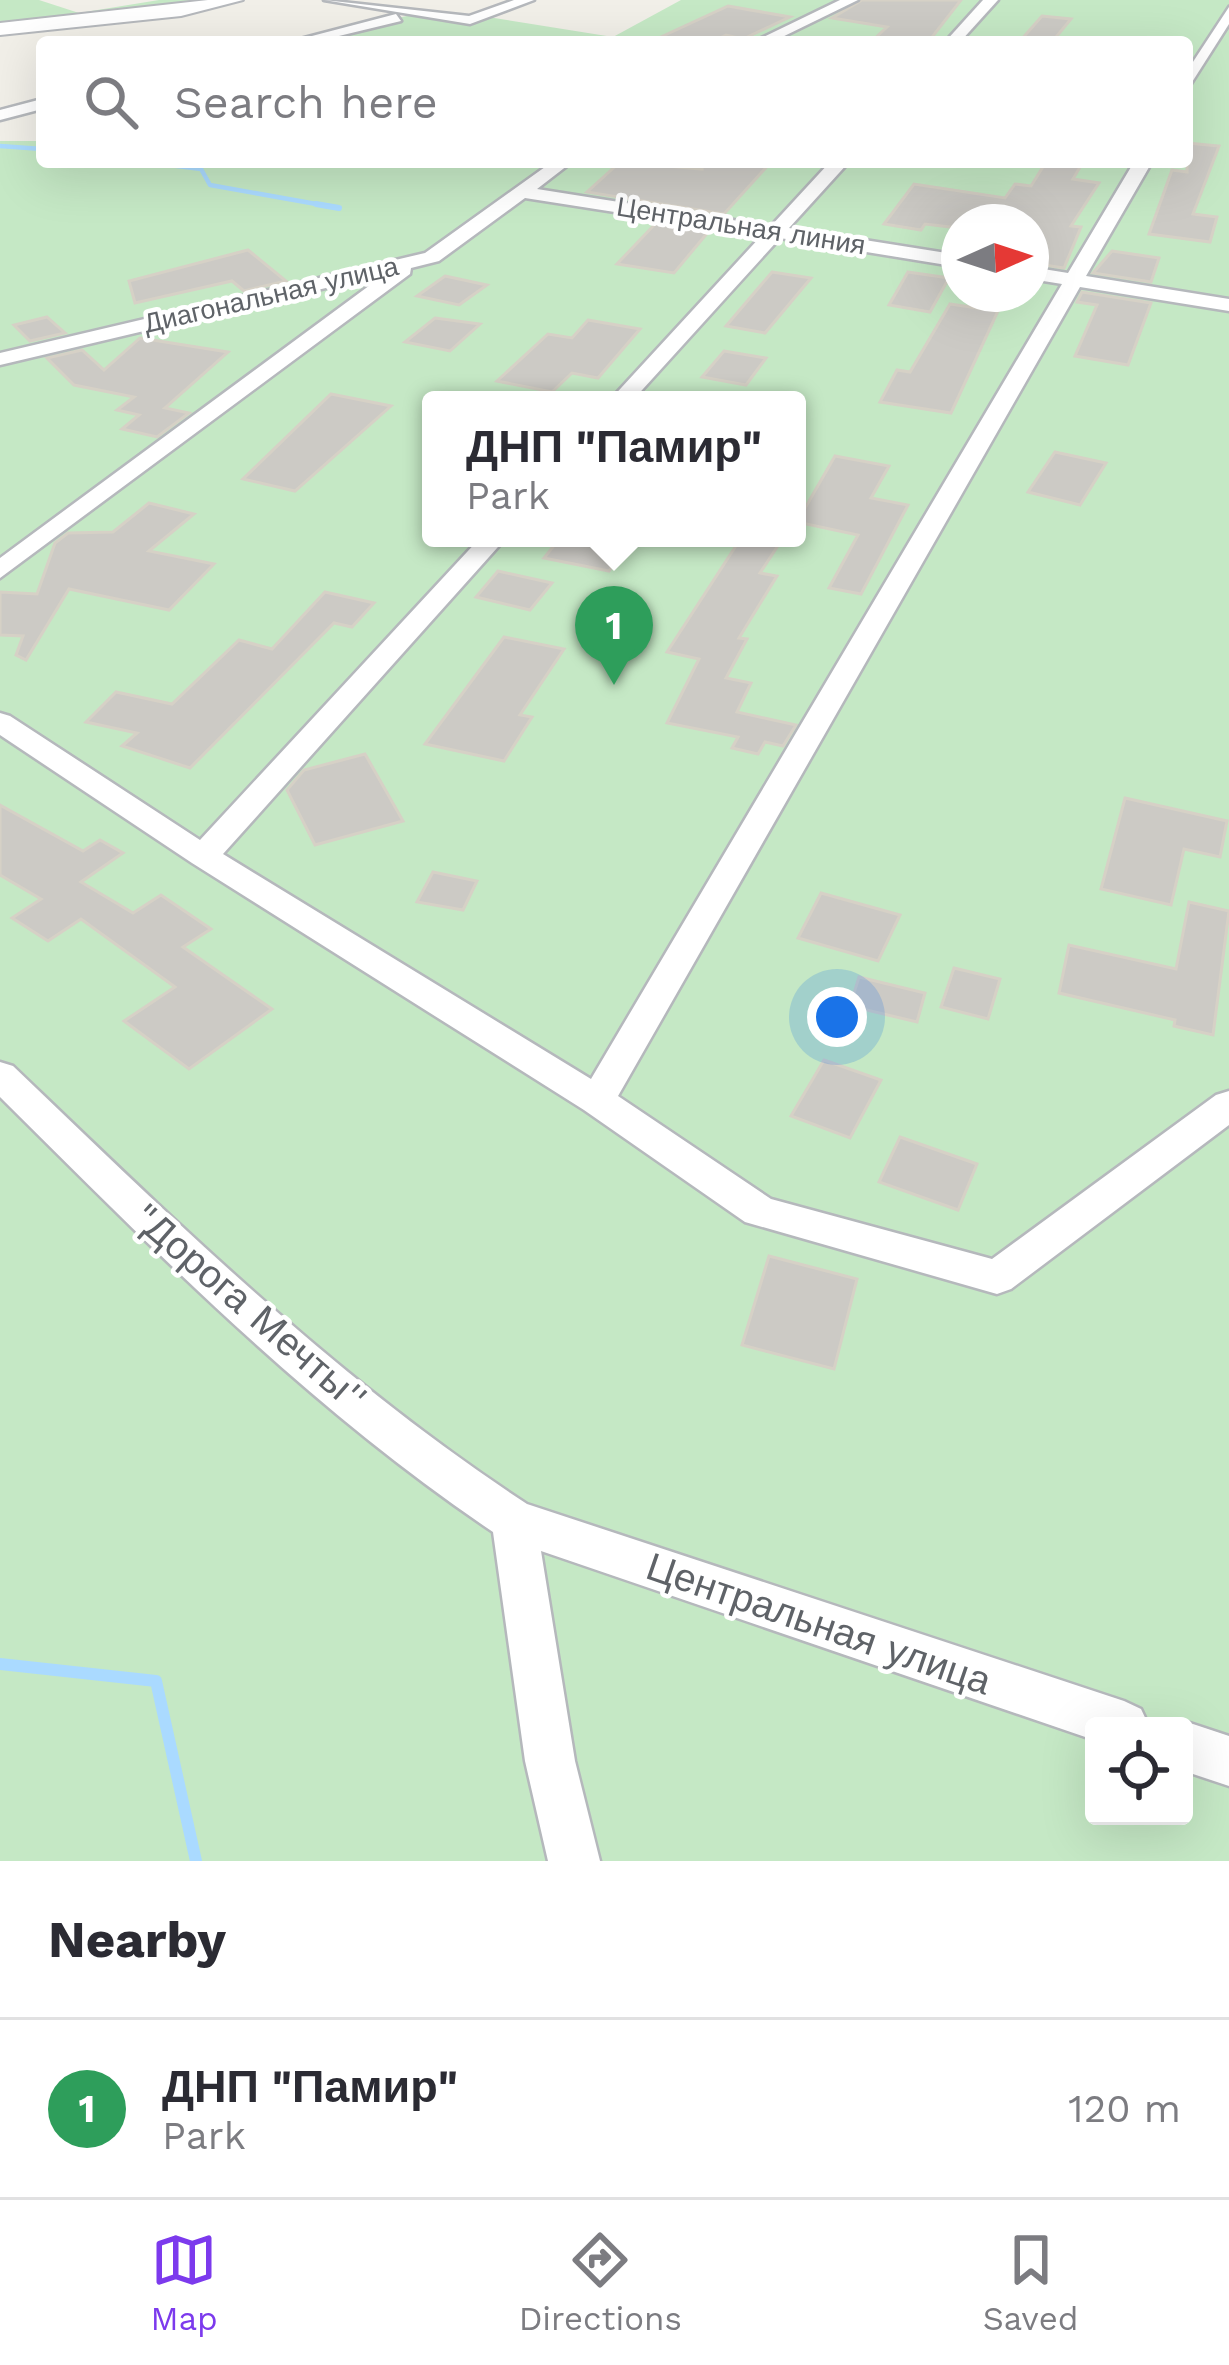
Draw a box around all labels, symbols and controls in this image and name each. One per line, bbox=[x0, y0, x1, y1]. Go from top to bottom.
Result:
search box bbox=[36, 36, 1193, 168]
icon: search bbox=[78, 69, 144, 135]
text: Search here bbox=[174, 76, 438, 129]
street label: Центральная линия bbox=[614, 191, 868, 261]
north arrow bbox=[941, 204, 1049, 312]
street label: Диагональная улица bbox=[141, 250, 402, 340]
popup bbox=[422, 391, 806, 547]
text: ДНП "Памир" bbox=[466, 420, 762, 473]
text: Park bbox=[466, 473, 550, 518]
pin: 1 bbox=[575, 586, 653, 685]
your location bbox=[807, 987, 867, 1047]
street label: "Дорога Мечты'' bbox=[124, 1194, 375, 1421]
street label: Центральная улица bbox=[641, 1543, 997, 1704]
map controls bbox=[1085, 1717, 1193, 1825]
button: locate bbox=[1085, 1717, 1193, 1825]
text: Nearby bbox=[48, 1910, 226, 1969]
text: ДНП "Памир" bbox=[162, 2060, 458, 2113]
text: 1 bbox=[79, 2086, 95, 2131]
text: 120 m bbox=[1068, 2086, 1181, 2131]
text: Park bbox=[162, 2113, 246, 2158]
tab: Map bbox=[150, 2227, 218, 2338]
tab: Directions bbox=[519, 2227, 682, 2338]
tab: Saved bbox=[983, 2227, 1079, 2338]

